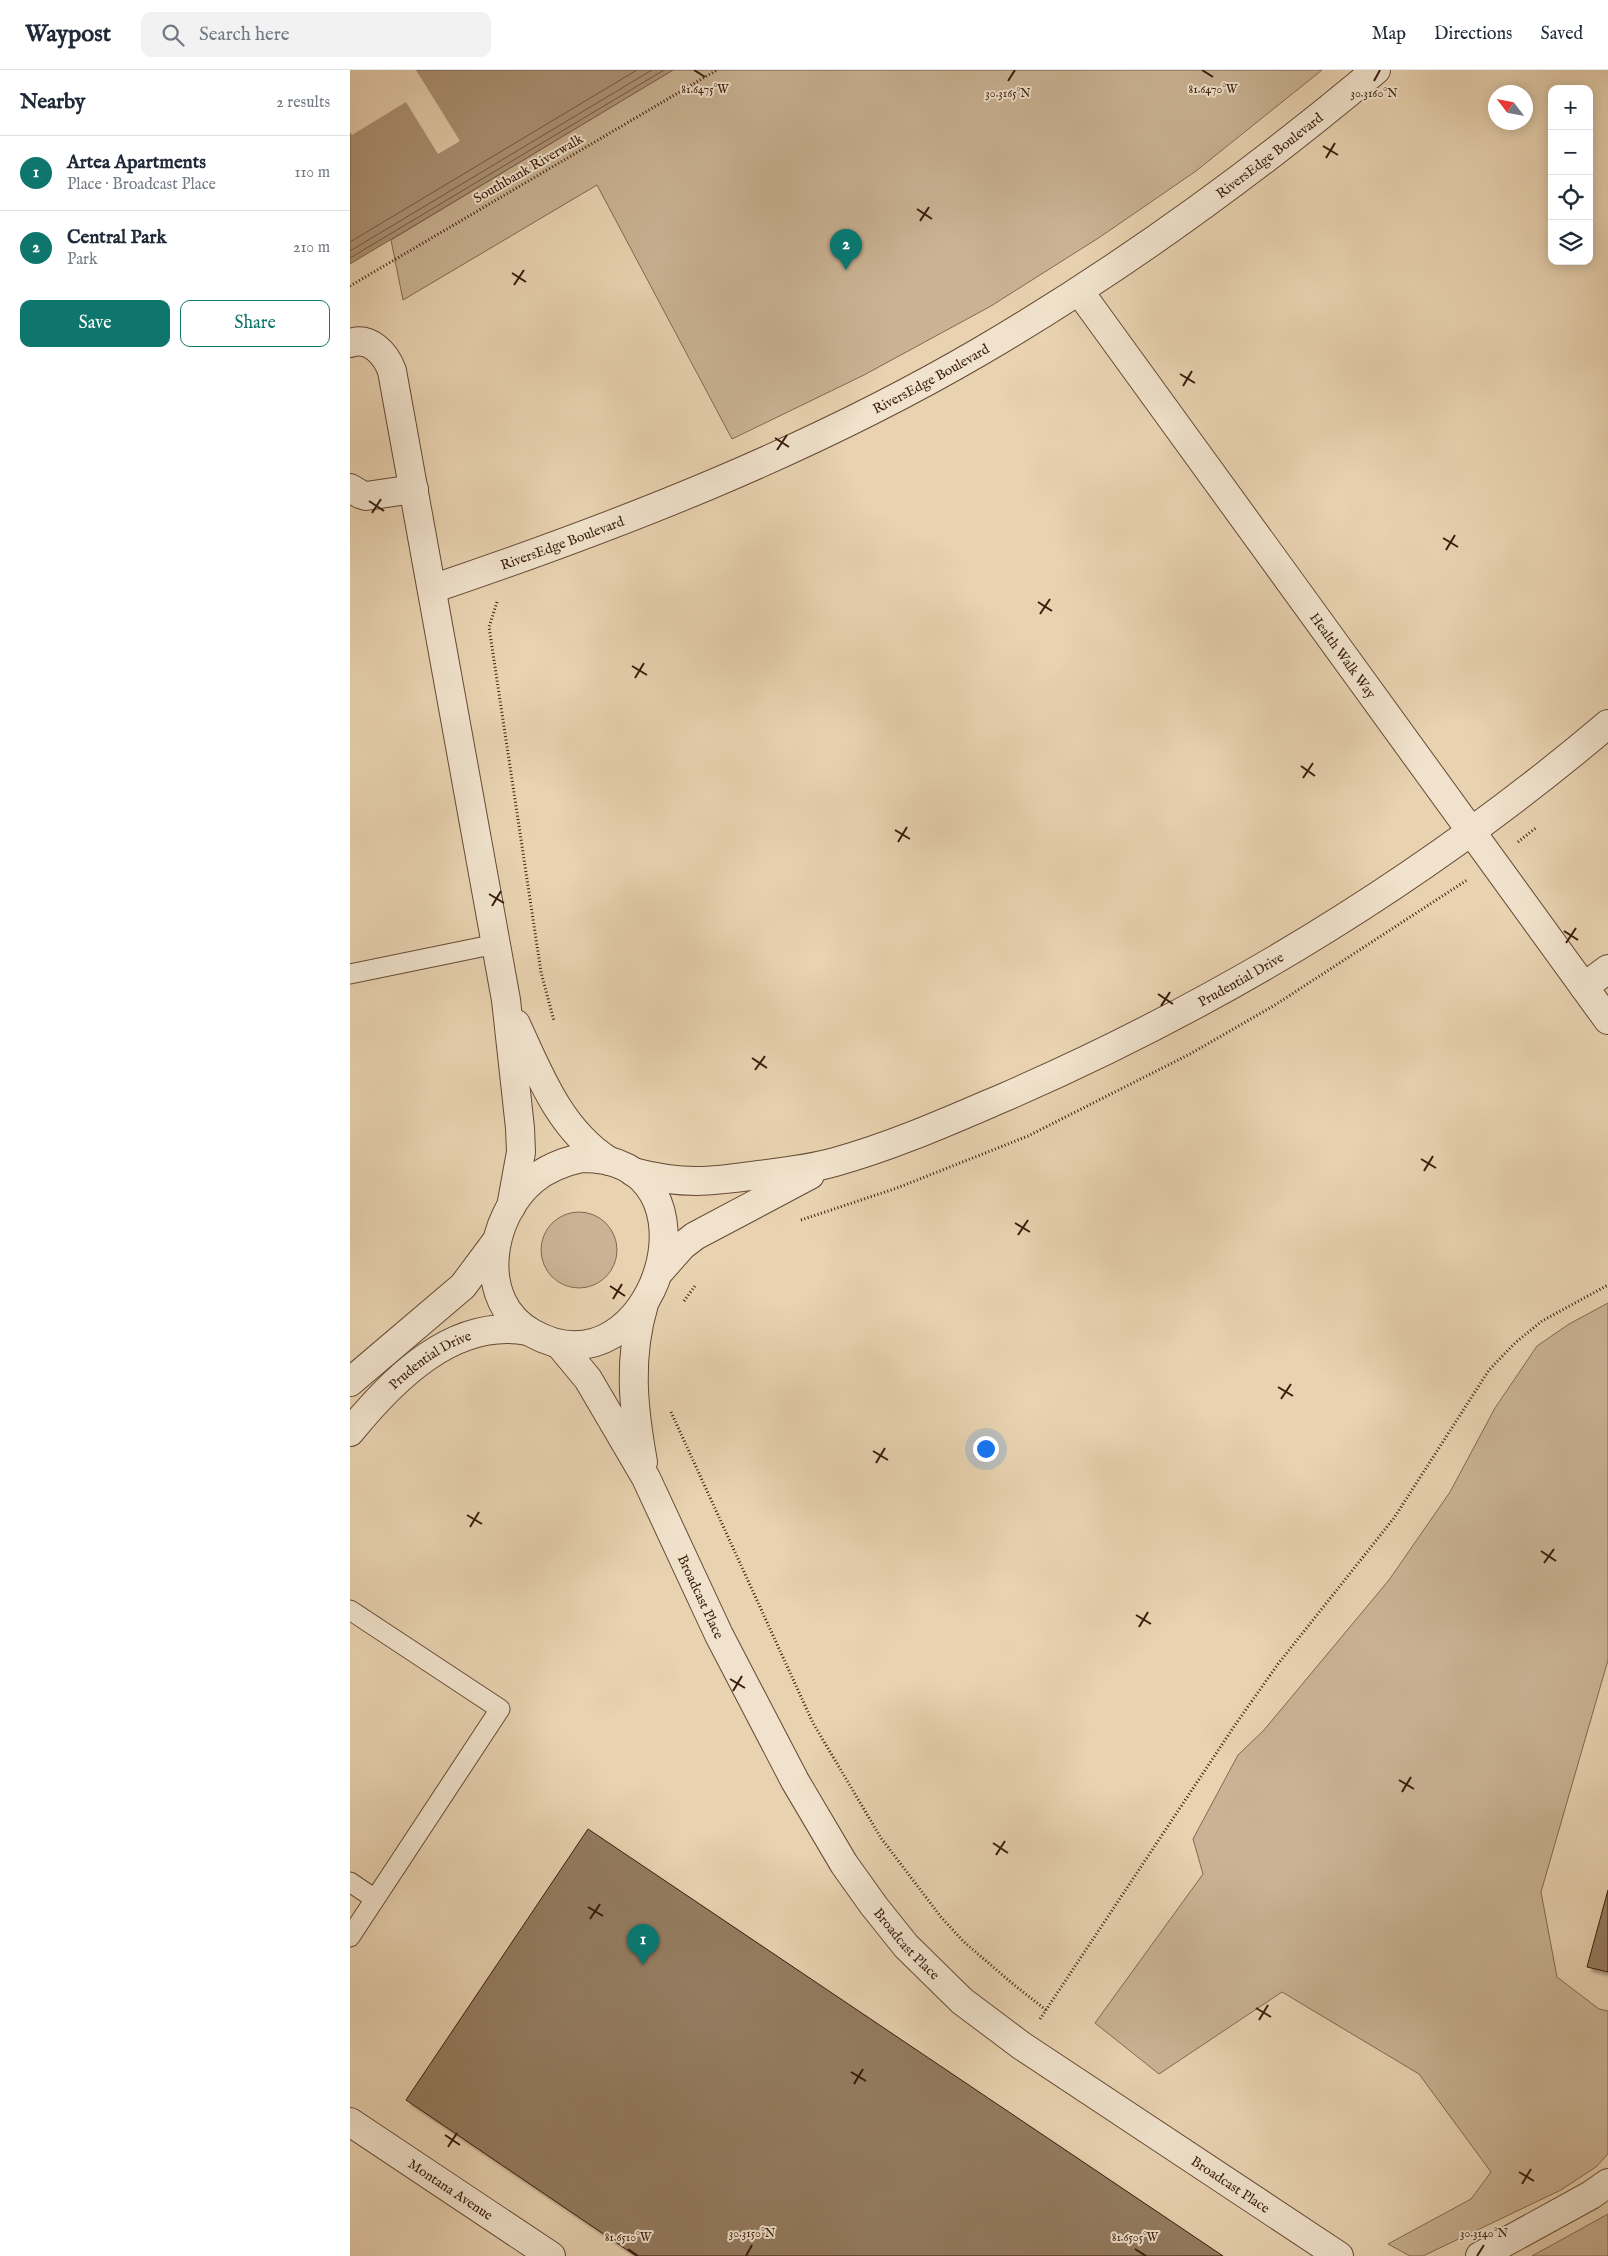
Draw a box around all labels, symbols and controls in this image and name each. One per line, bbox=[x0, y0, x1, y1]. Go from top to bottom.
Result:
search box bbox=[141, 12, 491, 57]
text: Waypost bbox=[25, 19, 111, 50]
icon: search bbox=[159, 21, 187, 49]
text: Search here bbox=[199, 23, 290, 47]
text: Map bbox=[1372, 23, 1406, 46]
text: Directions bbox=[1434, 23, 1512, 46]
text: Saved bbox=[1540, 23, 1583, 46]
text: 81.6475°W bbox=[681, 82, 729, 97]
text: 81.6470°W bbox=[1188, 82, 1238, 97]
north arrow bbox=[1488, 85, 1533, 130]
map controls bbox=[1548, 85, 1593, 265]
button: + bbox=[1548, 85, 1593, 130]
text: 30.3165°N bbox=[985, 86, 1031, 101]
text: 30.3160°N bbox=[1350, 86, 1398, 101]
text: Nearby bbox=[20, 89, 85, 116]
text: 2 results bbox=[276, 93, 330, 113]
street label: RiversEdge Boulevard bbox=[1213, 109, 1327, 203]
street label: Southbank Riverwalk bbox=[470, 130, 587, 208]
button: − bbox=[1548, 130, 1593, 175]
text: Artea Apartments bbox=[67, 151, 206, 175]
text: 1 bbox=[33, 163, 39, 183]
text: 110 m bbox=[294, 163, 330, 183]
text: Place · Broadcast Place bbox=[67, 175, 216, 195]
button: locate bbox=[1548, 175, 1593, 220]
button: layers bbox=[1548, 220, 1593, 265]
text: Central Park bbox=[67, 226, 167, 250]
pin: 2 bbox=[830, 229, 862, 270]
text: 2 bbox=[32, 238, 40, 258]
text: 210 m bbox=[293, 238, 330, 258]
text: Park bbox=[67, 250, 97, 270]
button: Save bbox=[20, 300, 170, 347]
button: Share bbox=[180, 300, 330, 347]
street label: RiversEdge Boulevard bbox=[870, 340, 993, 418]
street label: RiversEdge Boulevard bbox=[498, 512, 627, 575]
street label: Health Walk Way bbox=[1305, 609, 1380, 702]
street label: Prudential Drive bbox=[1195, 948, 1288, 1011]
street label: Prudential Drive bbox=[385, 1327, 474, 1394]
your location bbox=[973, 1436, 999, 1462]
street label: Broadcast Place bbox=[673, 1552, 728, 1643]
street label: Broadcast Place bbox=[869, 1905, 944, 1985]
pin: 1 bbox=[627, 1924, 659, 1965]
street label: Broadcast Place bbox=[1187, 2153, 1273, 2218]
street label: Montana Avenue bbox=[404, 2155, 496, 2225]
text: 30.3150°N bbox=[729, 2226, 776, 2241]
text: 30.3140°N bbox=[1460, 2226, 1509, 2241]
text: 81.6510°W bbox=[605, 2230, 652, 2245]
text: 81.6505°W bbox=[1112, 2230, 1159, 2245]

